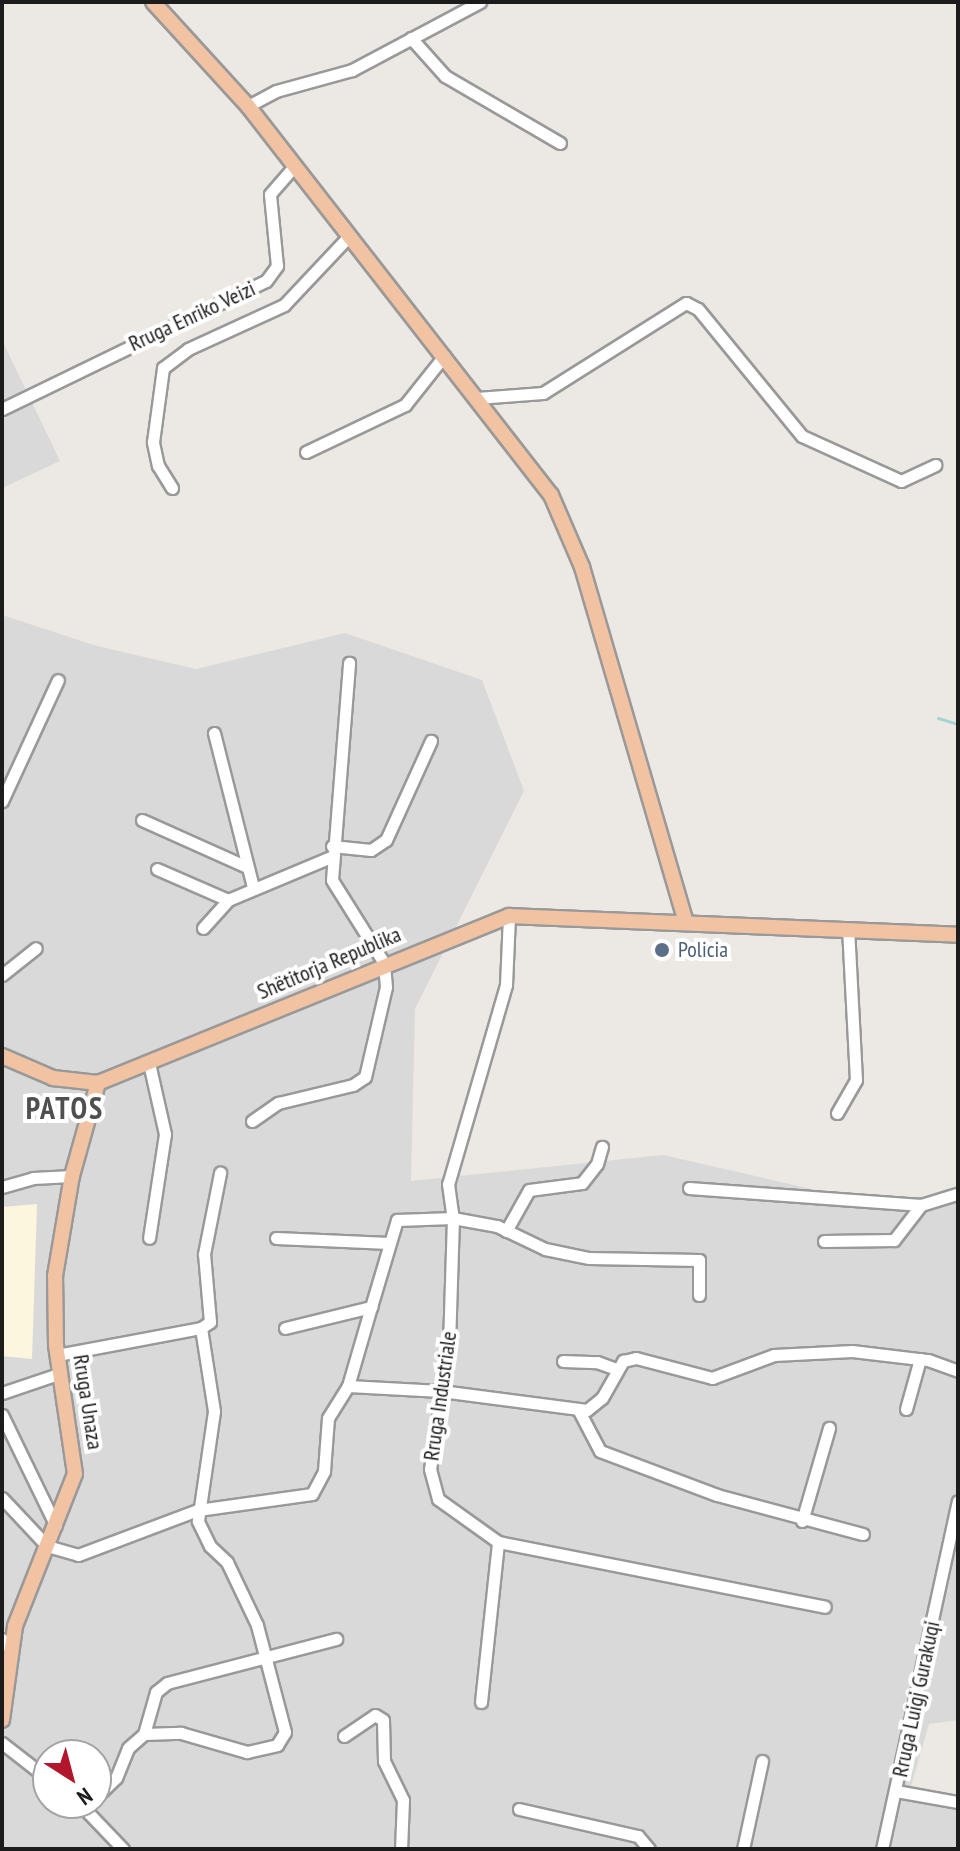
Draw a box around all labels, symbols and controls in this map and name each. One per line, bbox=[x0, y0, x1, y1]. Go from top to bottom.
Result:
street label: Rruga Enriko Veizi bbox=[124, 275, 260, 357]
street label: Shëtitorja Republika bbox=[253, 921, 405, 1005]
place label: Policia bbox=[678, 937, 728, 963]
marker: Policia bbox=[653, 941, 671, 959]
district label: PATOS bbox=[26, 1090, 104, 1126]
street label: Rruga Industriale bbox=[418, 1330, 462, 1462]
street label: Rruga Unaza bbox=[67, 1353, 109, 1451]
street label: Rruga Luigj Gurakuqi bbox=[887, 1619, 945, 1779]
north arrow bbox=[32, 1739, 112, 1819]
text: N bbox=[72, 1782, 98, 1812]

